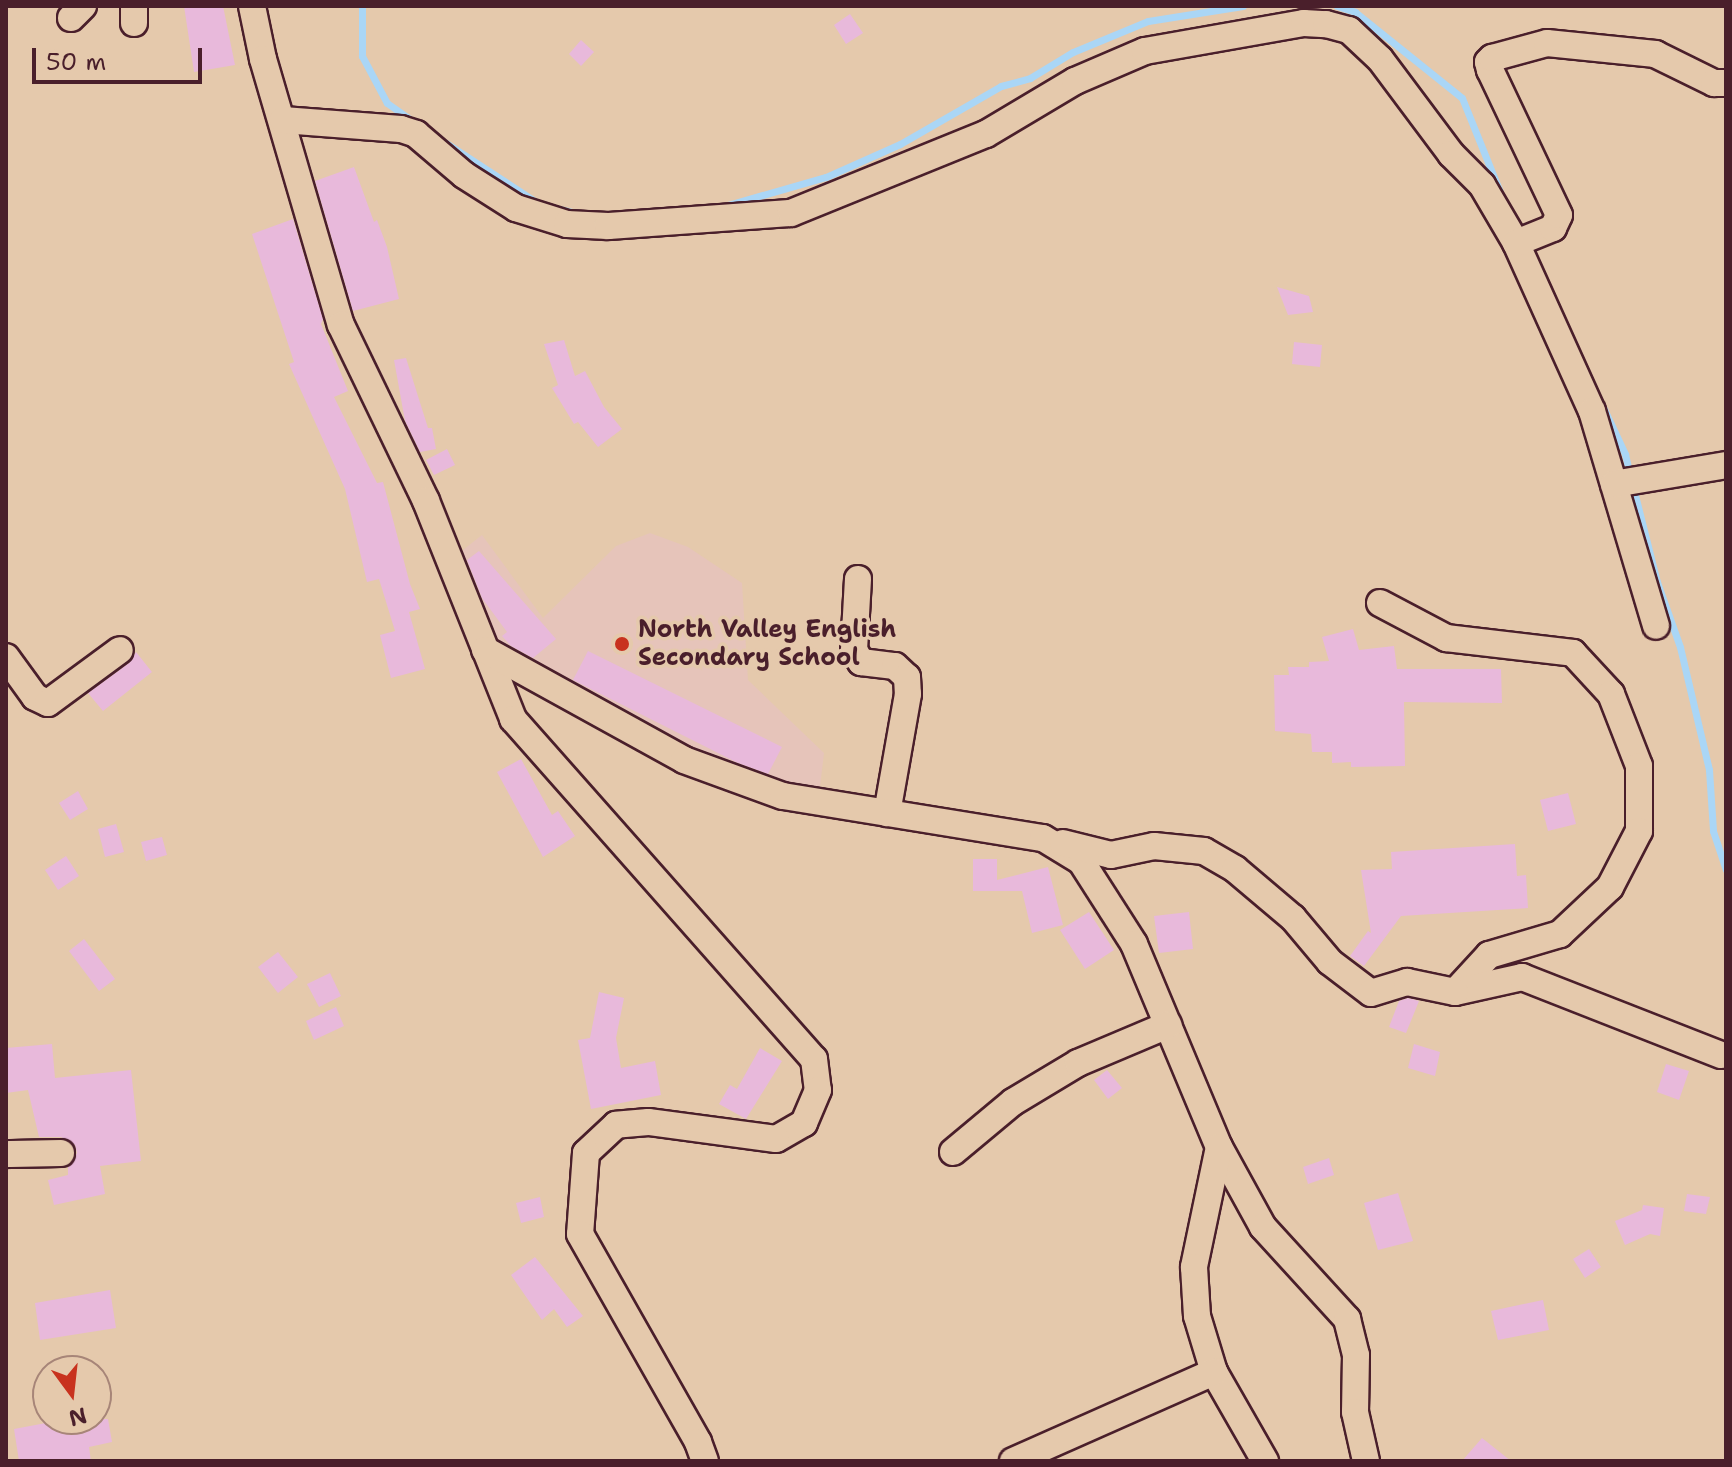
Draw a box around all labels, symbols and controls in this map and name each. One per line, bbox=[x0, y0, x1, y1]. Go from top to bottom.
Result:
scale bar bbox=[36, 32, 206, 82]
text: 50 m bbox=[46, 46, 106, 78]
place label: North Valley English Secondary School bbox=[638, 616, 896, 672]
marker: North Valley English Secondary School bbox=[613, 635, 631, 653]
north arrow bbox=[32, 1355, 112, 1435]
text: N bbox=[66, 1400, 90, 1433]

